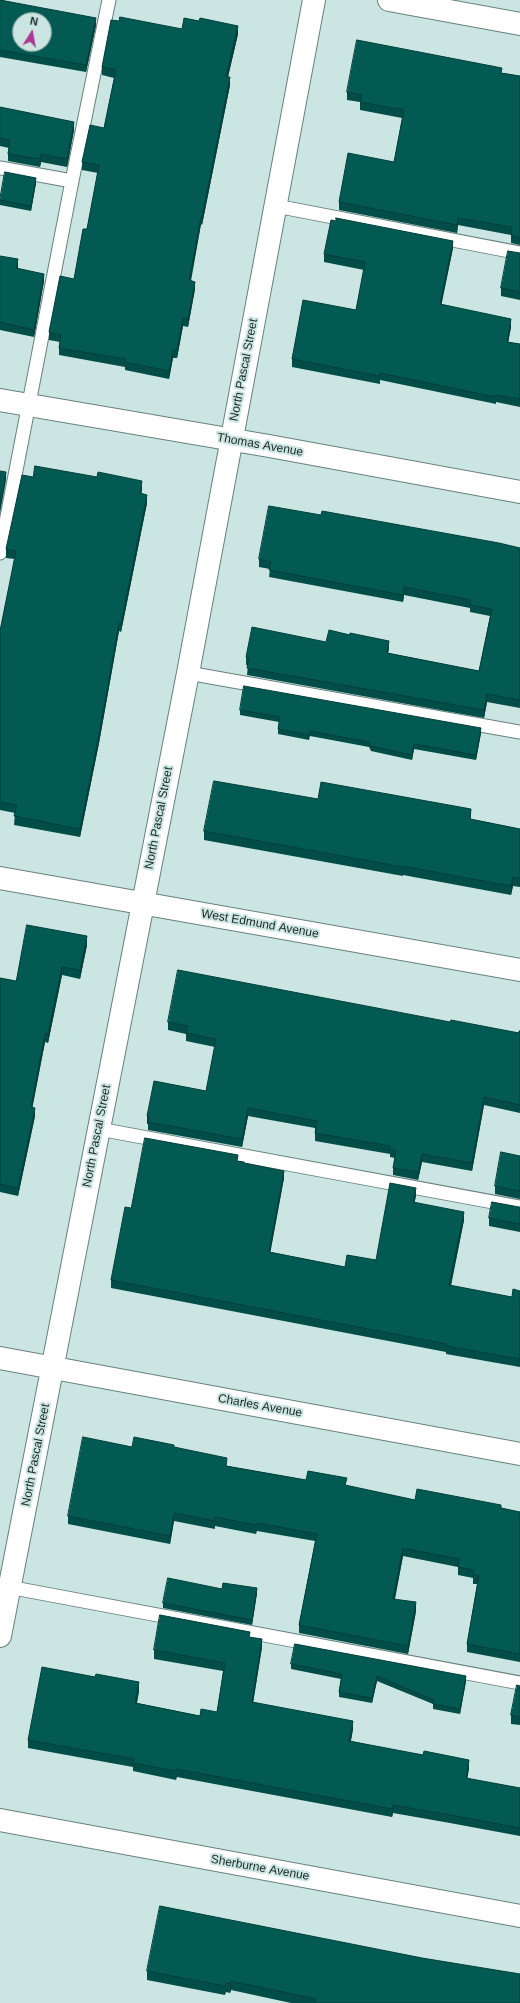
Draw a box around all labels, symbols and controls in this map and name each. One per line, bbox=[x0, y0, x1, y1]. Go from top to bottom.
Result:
north arrow bbox=[12, 12, 52, 52]
text: N bbox=[29, 15, 39, 28]
street label: North Pascal Street bbox=[227, 318, 261, 422]
street label: Thomas Avenue bbox=[216, 430, 304, 460]
street label: North Pascal Street bbox=[142, 766, 176, 870]
street label: West Edmund Avenue bbox=[200, 907, 320, 941]
street label: North Pascal Street bbox=[80, 1084, 114, 1188]
street label: Charles Avenue bbox=[217, 1392, 303, 1420]
street label: North Pascal Street bbox=[19, 1403, 53, 1507]
street label: Sherburne Avenue bbox=[210, 1852, 310, 1884]

